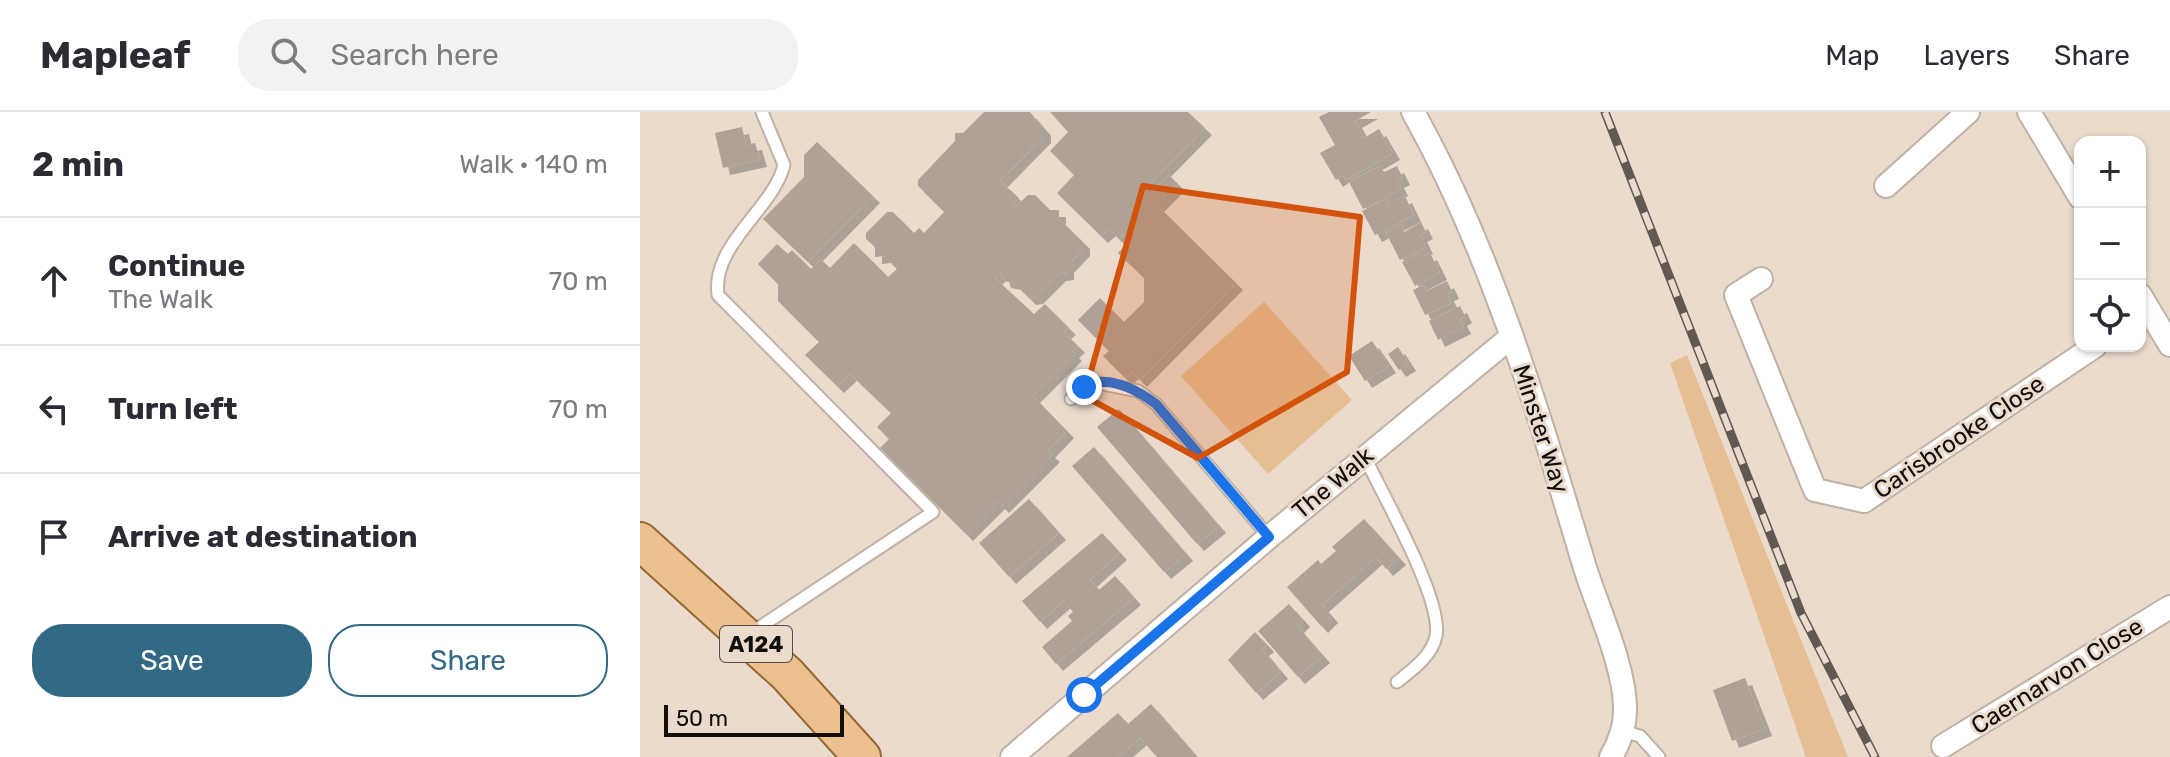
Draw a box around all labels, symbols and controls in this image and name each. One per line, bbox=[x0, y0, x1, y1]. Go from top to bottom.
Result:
search box bbox=[238, 19, 798, 91]
text: Mapleaf bbox=[40, 32, 190, 78]
icon: search bbox=[266, 33, 310, 77]
text: Search here bbox=[330, 37, 499, 73]
text: Map bbox=[1825, 39, 1880, 72]
text: Layers bbox=[1924, 39, 2010, 72]
text: Share bbox=[2054, 39, 2130, 72]
map controls bbox=[2074, 136, 2146, 352]
button: + bbox=[2074, 136, 2146, 208]
text: 2 min bbox=[32, 144, 124, 185]
text: Walk · 140 m bbox=[459, 149, 608, 180]
button: − bbox=[2074, 208, 2146, 280]
text: Continue bbox=[108, 248, 245, 284]
icon: ahead bbox=[32, 259, 76, 303]
text: 70 m bbox=[549, 266, 608, 297]
button: locate bbox=[2074, 280, 2146, 352]
text: The Walk bbox=[108, 284, 213, 315]
street label: Minster Way bbox=[1507, 361, 1575, 497]
route end bbox=[1066, 369, 1102, 405]
street label: Carisbrooke Close bbox=[1868, 370, 2050, 504]
icon: left bbox=[32, 387, 76, 431]
text: Turn left bbox=[108, 391, 238, 427]
text: 70 m bbox=[549, 394, 608, 425]
street label: The Walk bbox=[1287, 441, 1380, 525]
icon: arrive bbox=[32, 515, 76, 559]
text: Arrive at destination bbox=[108, 519, 418, 555]
street label: Caernarvon Close bbox=[1966, 612, 2148, 740]
button: Save bbox=[32, 624, 312, 697]
button: Share bbox=[328, 624, 608, 697]
road number: A124 bbox=[720, 626, 792, 662]
route start bbox=[1066, 677, 1102, 713]
scale bar bbox=[664, 701, 844, 737]
text: 50 m bbox=[676, 705, 728, 732]

